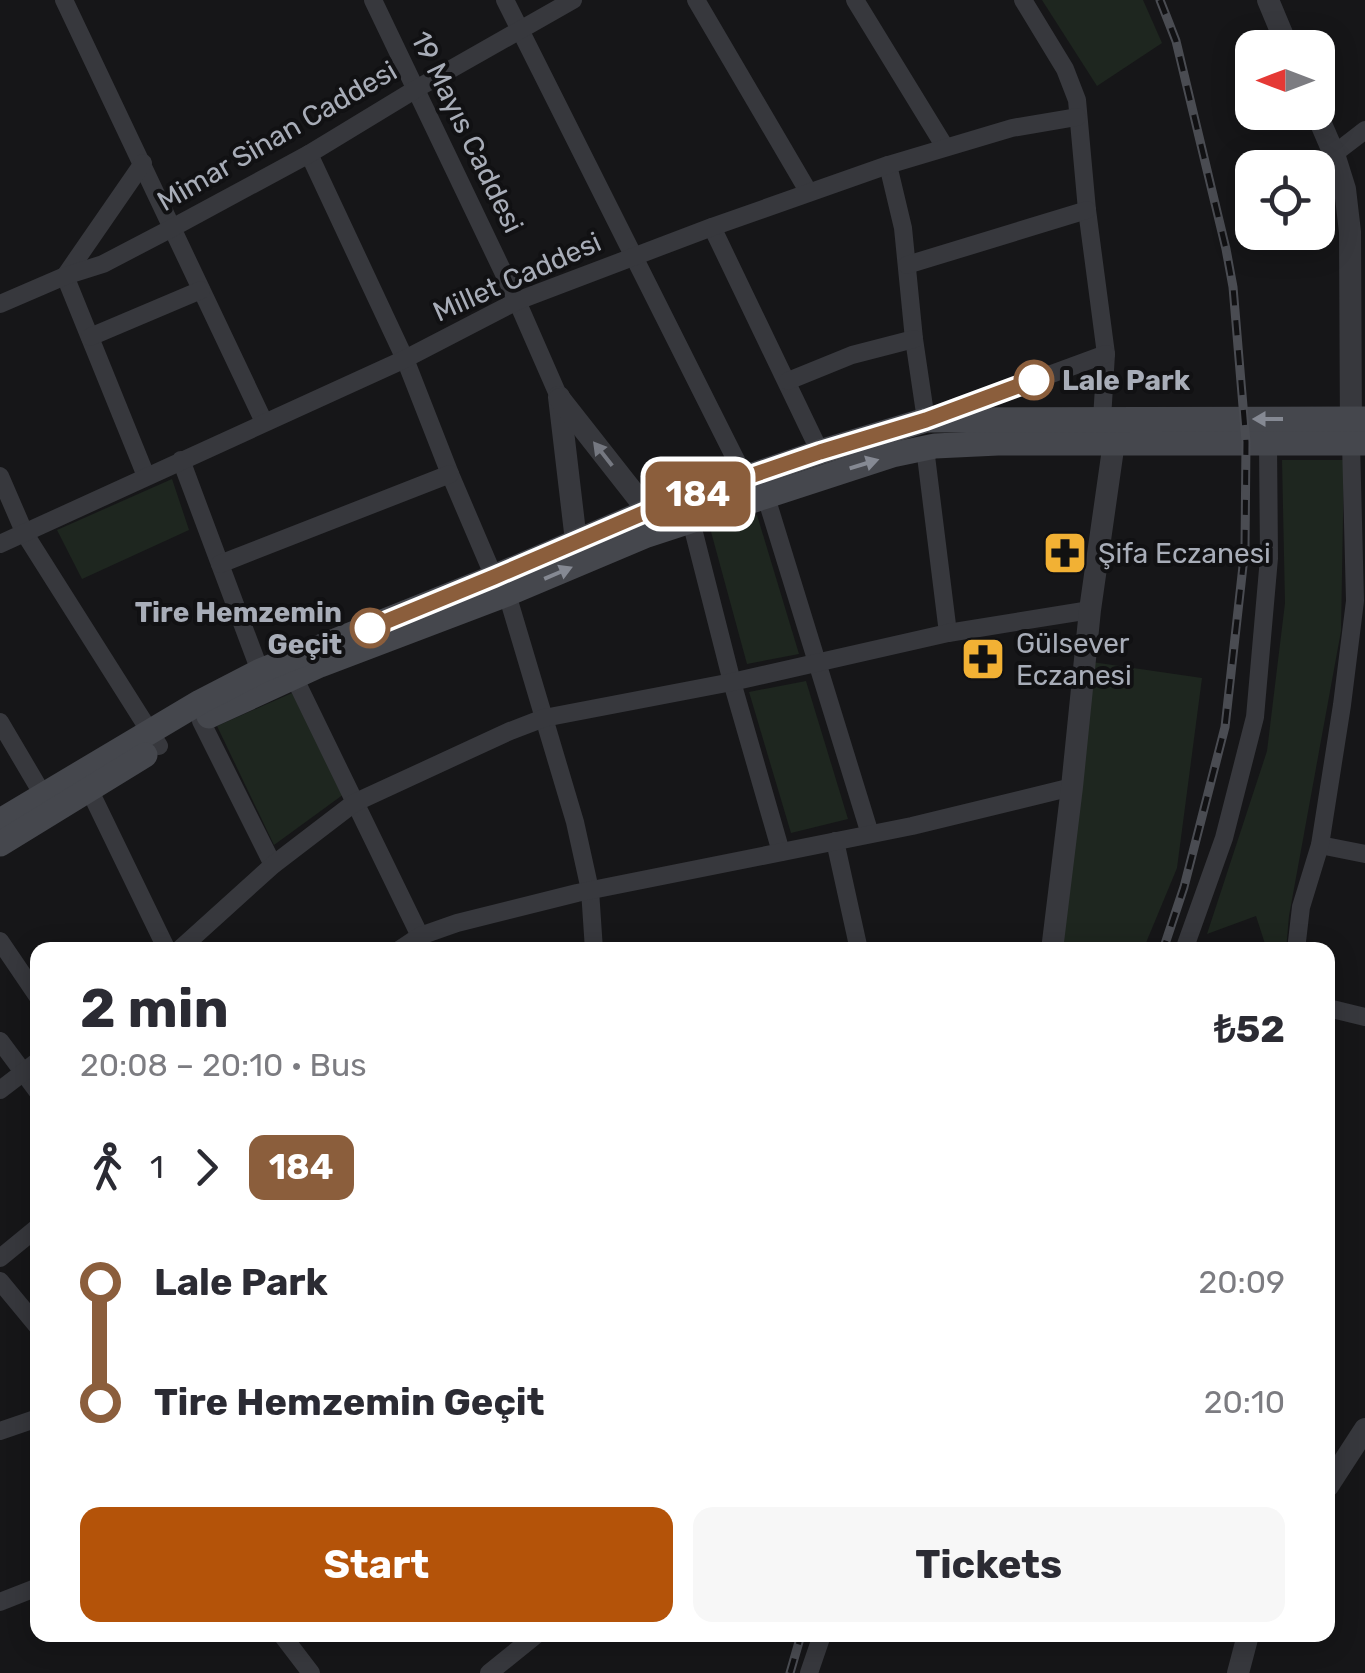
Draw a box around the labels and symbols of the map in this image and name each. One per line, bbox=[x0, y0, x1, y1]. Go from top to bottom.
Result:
street label: 19 Mayıs Caddesi bbox=[404, 26, 530, 238]
north arrow bbox=[1235, 30, 1335, 130]
street label: Mimar Sinan Caddesi bbox=[151, 54, 403, 218]
street label: Millet Caddesi bbox=[428, 225, 606, 329]
marker: Lale Park bbox=[1015, 361, 1053, 399]
place label: Lale Park bbox=[1062, 364, 1191, 397]
one-way arrow bbox=[1251, 411, 1283, 427]
one-way arrow bbox=[593, 441, 614, 467]
one-way arrow bbox=[849, 456, 880, 471]
line badge: 184 bbox=[640, 462, 756, 526]
pharmacy icon: Şifa Eczanesi bbox=[1042, 530, 1088, 576]
place label: Şifa Eczanesi bbox=[1098, 537, 1271, 570]
one-way arrow bbox=[543, 564, 573, 580]
place label: Tire Hemzemin Geçit bbox=[135, 596, 342, 661]
marker: Tire Hemzemin Geçit bbox=[351, 609, 389, 647]
place label: Gülsever Eczanesi bbox=[1016, 627, 1132, 692]
pharmacy icon: Gülsever Eczanesi bbox=[960, 636, 1006, 682]

